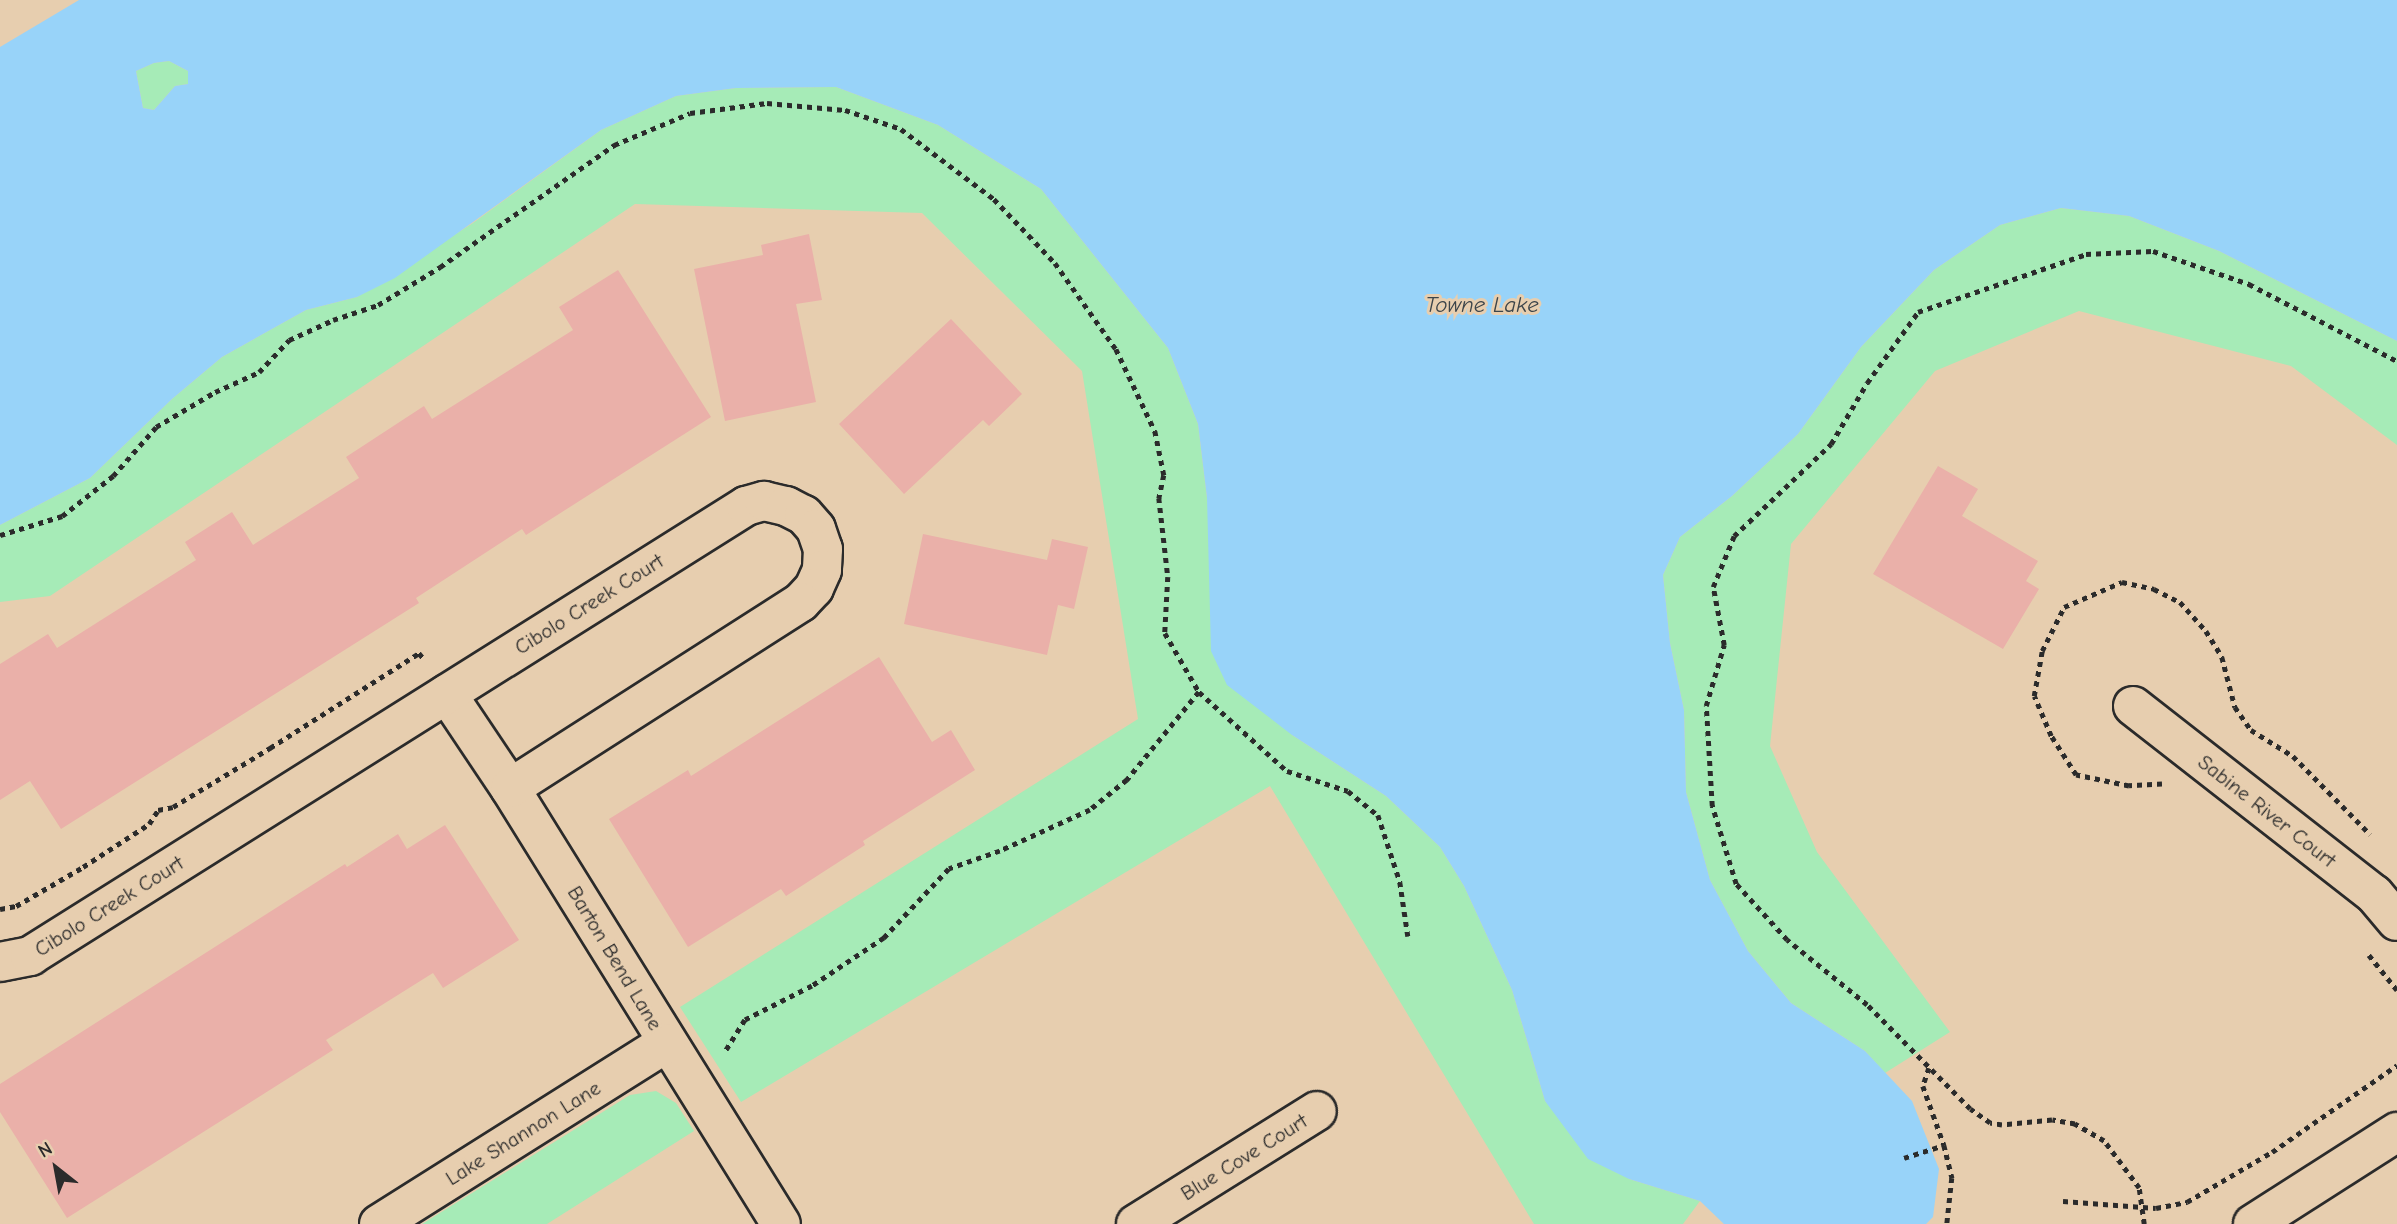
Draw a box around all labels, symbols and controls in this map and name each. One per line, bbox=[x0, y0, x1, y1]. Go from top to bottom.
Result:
water label: Towne Lake bbox=[1425, 291, 1539, 319]
street label: Cibolo Creek Court bbox=[510, 548, 668, 660]
street label: Sabine River Court bbox=[2193, 749, 2341, 873]
street label: Cibolo Creek Court bbox=[30, 850, 188, 962]
street label: Barton Bend Lane bbox=[562, 881, 668, 1035]
street label: Lake Shannon Lane bbox=[441, 1075, 605, 1191]
street label: Blue Cove Court bbox=[1176, 1108, 1312, 1206]
north arrow bbox=[21, 1133, 91, 1203]
text: N bbox=[34, 1137, 56, 1163]

